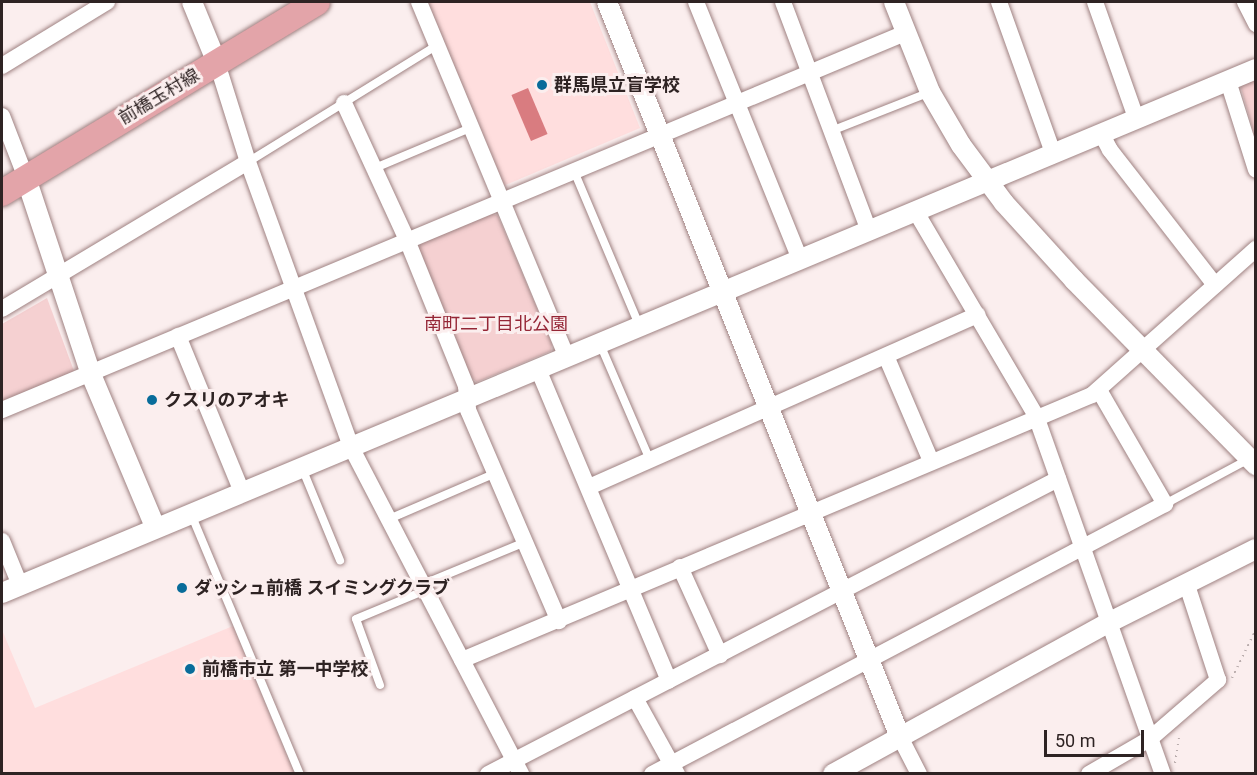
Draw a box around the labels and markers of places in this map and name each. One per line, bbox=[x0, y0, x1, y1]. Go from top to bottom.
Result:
place label: 群馬県立盲学校 bbox=[554, 74, 680, 96]
marker: 群馬県立盲学校 bbox=[535, 78, 549, 92]
place label: クスリのアオキ bbox=[164, 389, 290, 411]
marker: クスリのアオキ bbox=[145, 393, 159, 407]
place label: ダッシュ前橋 スイミングクラブ bbox=[194, 577, 450, 599]
marker: ダッシュ前橋 スイミングクラブ bbox=[175, 581, 189, 595]
place label: 前橋市立 第一中学校 bbox=[202, 658, 368, 680]
marker: 前橋市立 第一中学校 bbox=[183, 662, 197, 676]

